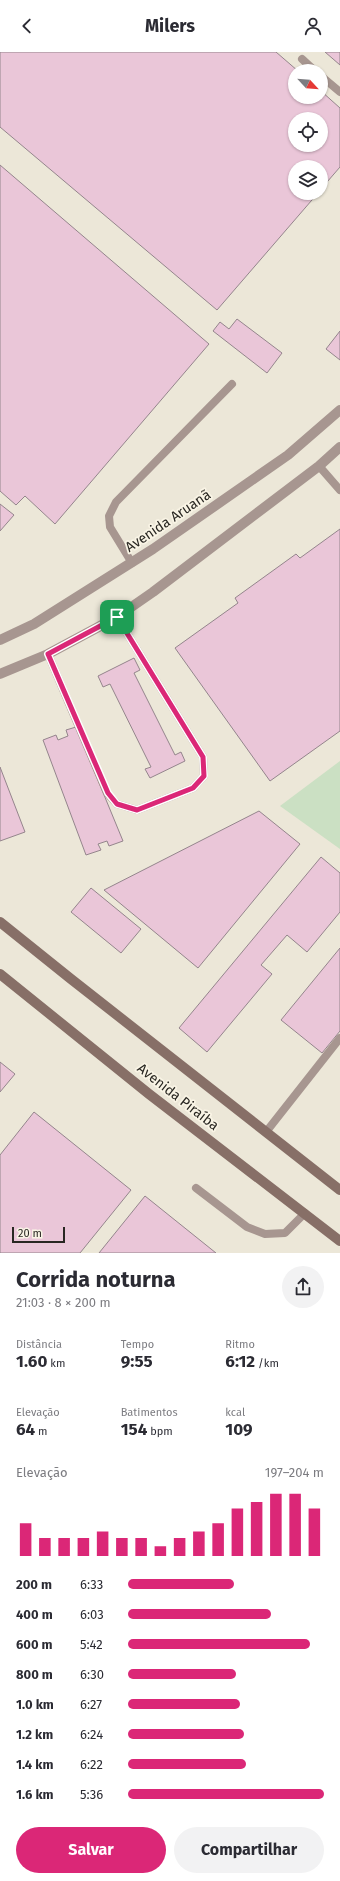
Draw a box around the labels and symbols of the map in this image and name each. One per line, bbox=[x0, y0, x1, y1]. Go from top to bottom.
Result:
north arrow bbox=[288, 64, 328, 104]
street label: Avenida Aruanã bbox=[122, 486, 214, 556]
pin bbox=[100, 600, 134, 634]
street label: Avenida Piraíba bbox=[134, 1060, 222, 1134]
scale bar bbox=[12, 1225, 65, 1244]

